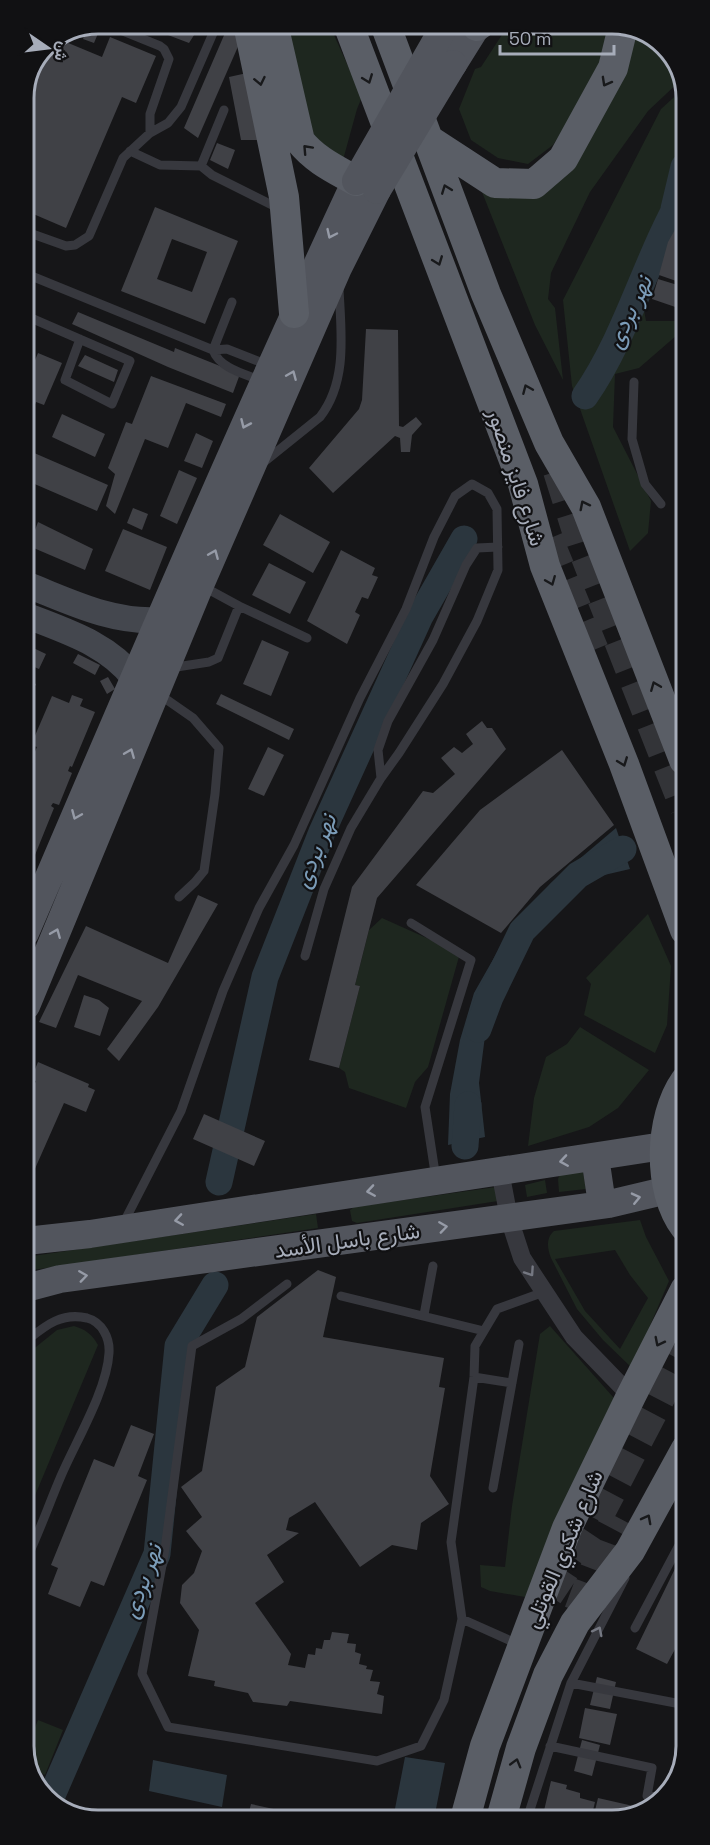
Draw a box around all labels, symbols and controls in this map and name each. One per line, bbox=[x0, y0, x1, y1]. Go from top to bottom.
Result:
north arrow bbox=[18, 18, 78, 78]
scale bar bbox=[500, 18, 614, 56]
text: 50 m bbox=[509, 27, 551, 50]
text: ش bbox=[50, 40, 75, 63]
one-way arrow bbox=[361, 73, 374, 84]
one-way arrow bbox=[253, 76, 266, 86]
one-way arrow bbox=[602, 76, 613, 86]
one-way arrow bbox=[303, 145, 314, 156]
one-way arrow bbox=[441, 184, 453, 195]
one-way arrow bbox=[326, 227, 338, 238]
one-way arrow bbox=[431, 255, 443, 266]
water label: نهر بردى bbox=[598, 269, 659, 353]
one-way arrow bbox=[284, 370, 296, 381]
one-way arrow bbox=[522, 384, 534, 395]
street label: شارع فايز منصور bbox=[480, 404, 552, 550]
one-way arrow bbox=[240, 417, 252, 428]
one-way arrow bbox=[580, 500, 592, 511]
one-way arrow bbox=[207, 549, 219, 560]
one-way arrow bbox=[544, 574, 556, 585]
one-way arrow bbox=[650, 681, 662, 692]
one-way arrow bbox=[123, 748, 135, 759]
one-way arrow bbox=[616, 756, 628, 767]
one-way arrow bbox=[71, 808, 83, 819]
water label: نهر بردى bbox=[286, 808, 344, 892]
one-way arrow bbox=[49, 928, 61, 939]
one-way arrow bbox=[560, 1155, 569, 1167]
one-way arrow bbox=[367, 1184, 376, 1196]
one-way arrow bbox=[630, 1192, 640, 1205]
one-way arrow bbox=[174, 1214, 183, 1226]
street label: شارع باسل الأسد bbox=[272, 1216, 422, 1265]
one-way arrow bbox=[438, 1221, 447, 1233]
one-way arrow bbox=[523, 1265, 534, 1276]
one-way arrow bbox=[79, 1270, 88, 1282]
one-way arrow bbox=[654, 1335, 666, 1346]
street label: شارع شكري القوتلي bbox=[517, 1466, 613, 1634]
one-way arrow bbox=[640, 1515, 651, 1525]
water label: نهر بردى bbox=[114, 1538, 170, 1622]
one-way arrow bbox=[591, 1627, 602, 1637]
one-way arrow bbox=[509, 1758, 522, 1768]

